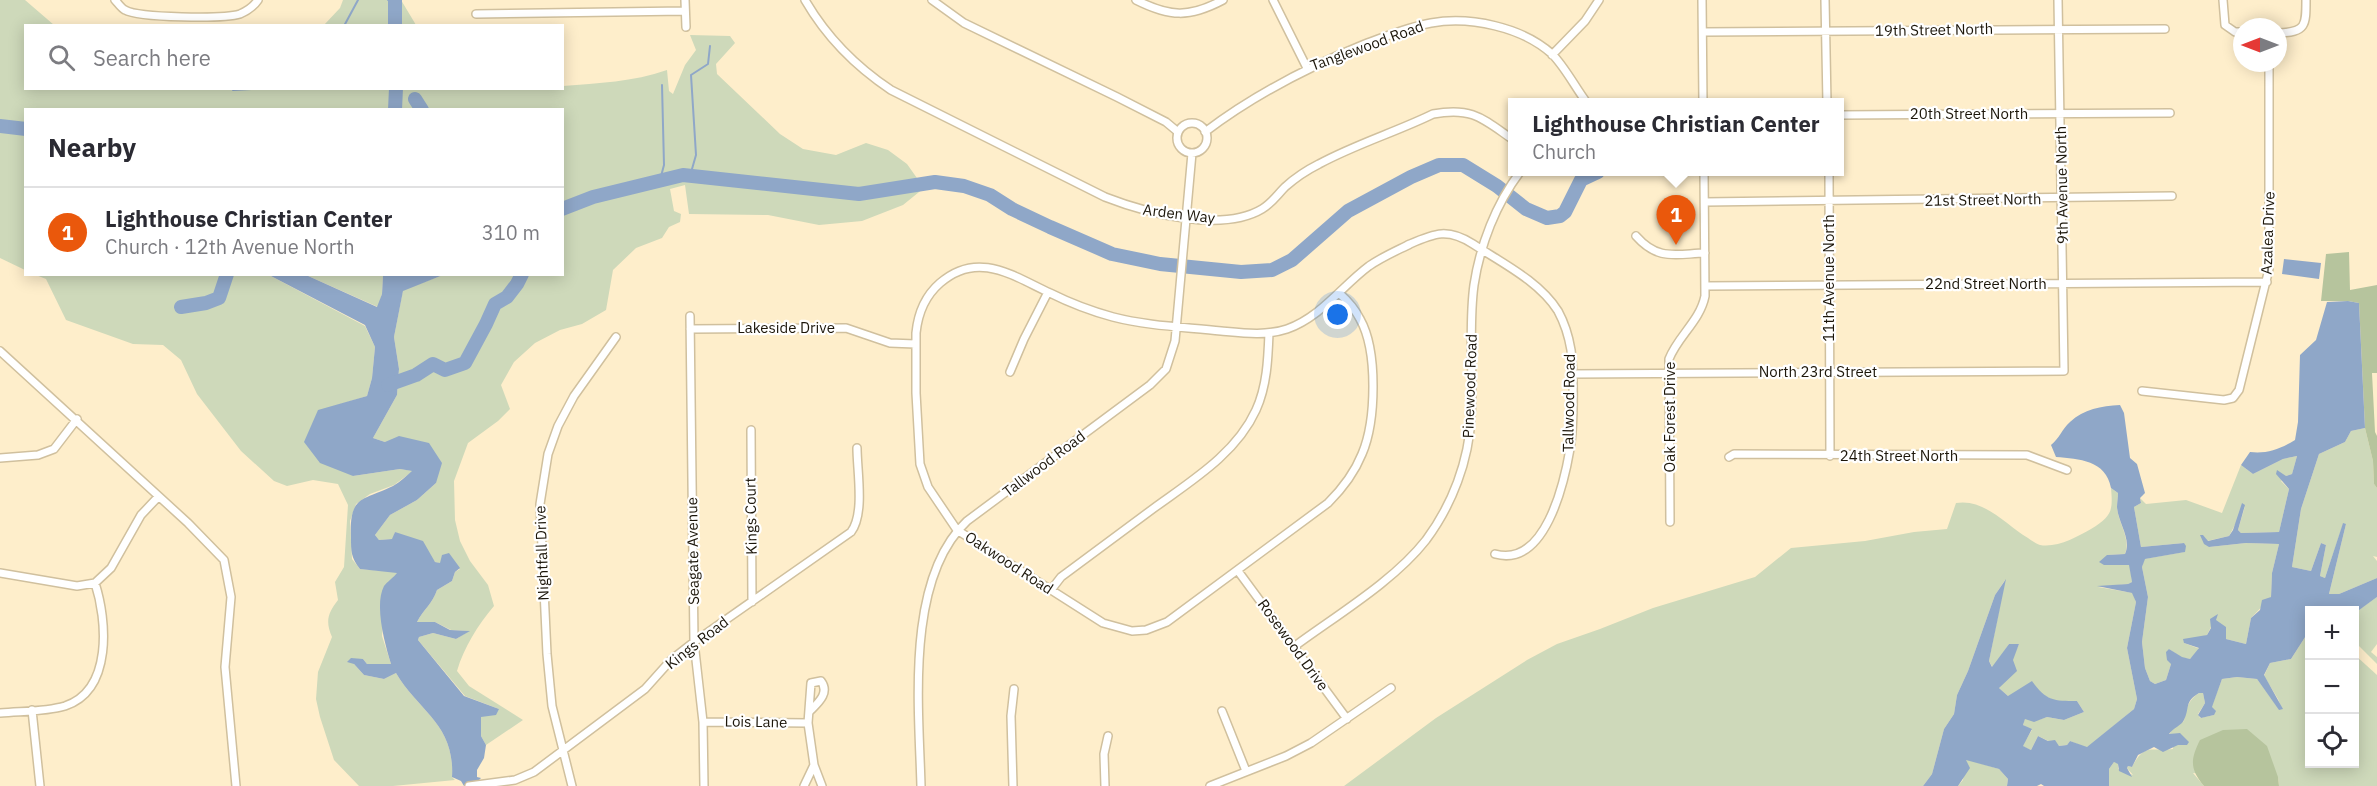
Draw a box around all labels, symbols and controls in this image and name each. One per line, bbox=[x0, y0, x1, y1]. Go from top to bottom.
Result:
street label: Tanglewood Road bbox=[1308, 16, 1426, 75]
north arrow bbox=[2233, 18, 2287, 72]
street label: 19th Street North bbox=[1875, 19, 1993, 40]
search box bbox=[24, 24, 564, 90]
icon: search bbox=[45, 41, 78, 74]
text: Search here bbox=[93, 43, 211, 72]
popup bbox=[1508, 98, 1844, 176]
street label: 20th Street North bbox=[1910, 104, 2028, 123]
text: Lighthouse Christian Center bbox=[1532, 109, 1820, 138]
street label: 9th Avenue North bbox=[2051, 126, 2072, 244]
text: Nearby bbox=[48, 130, 136, 164]
text: Church bbox=[1532, 138, 1596, 165]
street label: 21st Street North bbox=[1924, 189, 2042, 210]
street label: Azalea Drive bbox=[2257, 191, 2278, 275]
pin: 1 bbox=[1656, 196, 1696, 245]
street label: Arden Way bbox=[1142, 200, 1217, 227]
text: Lighthouse Christian Center bbox=[105, 204, 392, 233]
street label: 11th Avenue North bbox=[1819, 214, 1838, 342]
text: 1 bbox=[62, 219, 74, 246]
text: 310 m bbox=[482, 219, 540, 246]
text: Church · 12th Avenue North bbox=[105, 233, 355, 260]
street label: 22nd Street North bbox=[1925, 274, 2047, 293]
your location bbox=[1323, 300, 1352, 329]
street label: Lakeside Drive bbox=[737, 318, 835, 337]
street label: Pinewood Road bbox=[1458, 333, 1481, 439]
street label: Tallwood Road bbox=[1558, 354, 1579, 452]
street label: Oak Forest Drive bbox=[1660, 362, 1679, 472]
street label: North 23rd Street bbox=[1759, 362, 1877, 381]
street label: Tallwood Road bbox=[999, 426, 1089, 501]
street label: 24th Street North bbox=[1840, 446, 1958, 465]
street label: Kings Court bbox=[740, 477, 761, 555]
street label: Seagate Avenue bbox=[682, 497, 703, 605]
street label: Nightfall Drive bbox=[530, 505, 553, 601]
street label: Oakwood Road bbox=[962, 527, 1057, 598]
street label: Rosewood Drive bbox=[1254, 595, 1333, 694]
map controls bbox=[2305, 606, 2359, 768]
button: + bbox=[2305, 606, 2359, 660]
street label: Kings Road bbox=[661, 612, 732, 673]
button: − bbox=[2305, 660, 2359, 714]
street label: Lois Lane bbox=[725, 711, 787, 732]
button: locate bbox=[2305, 714, 2359, 768]

